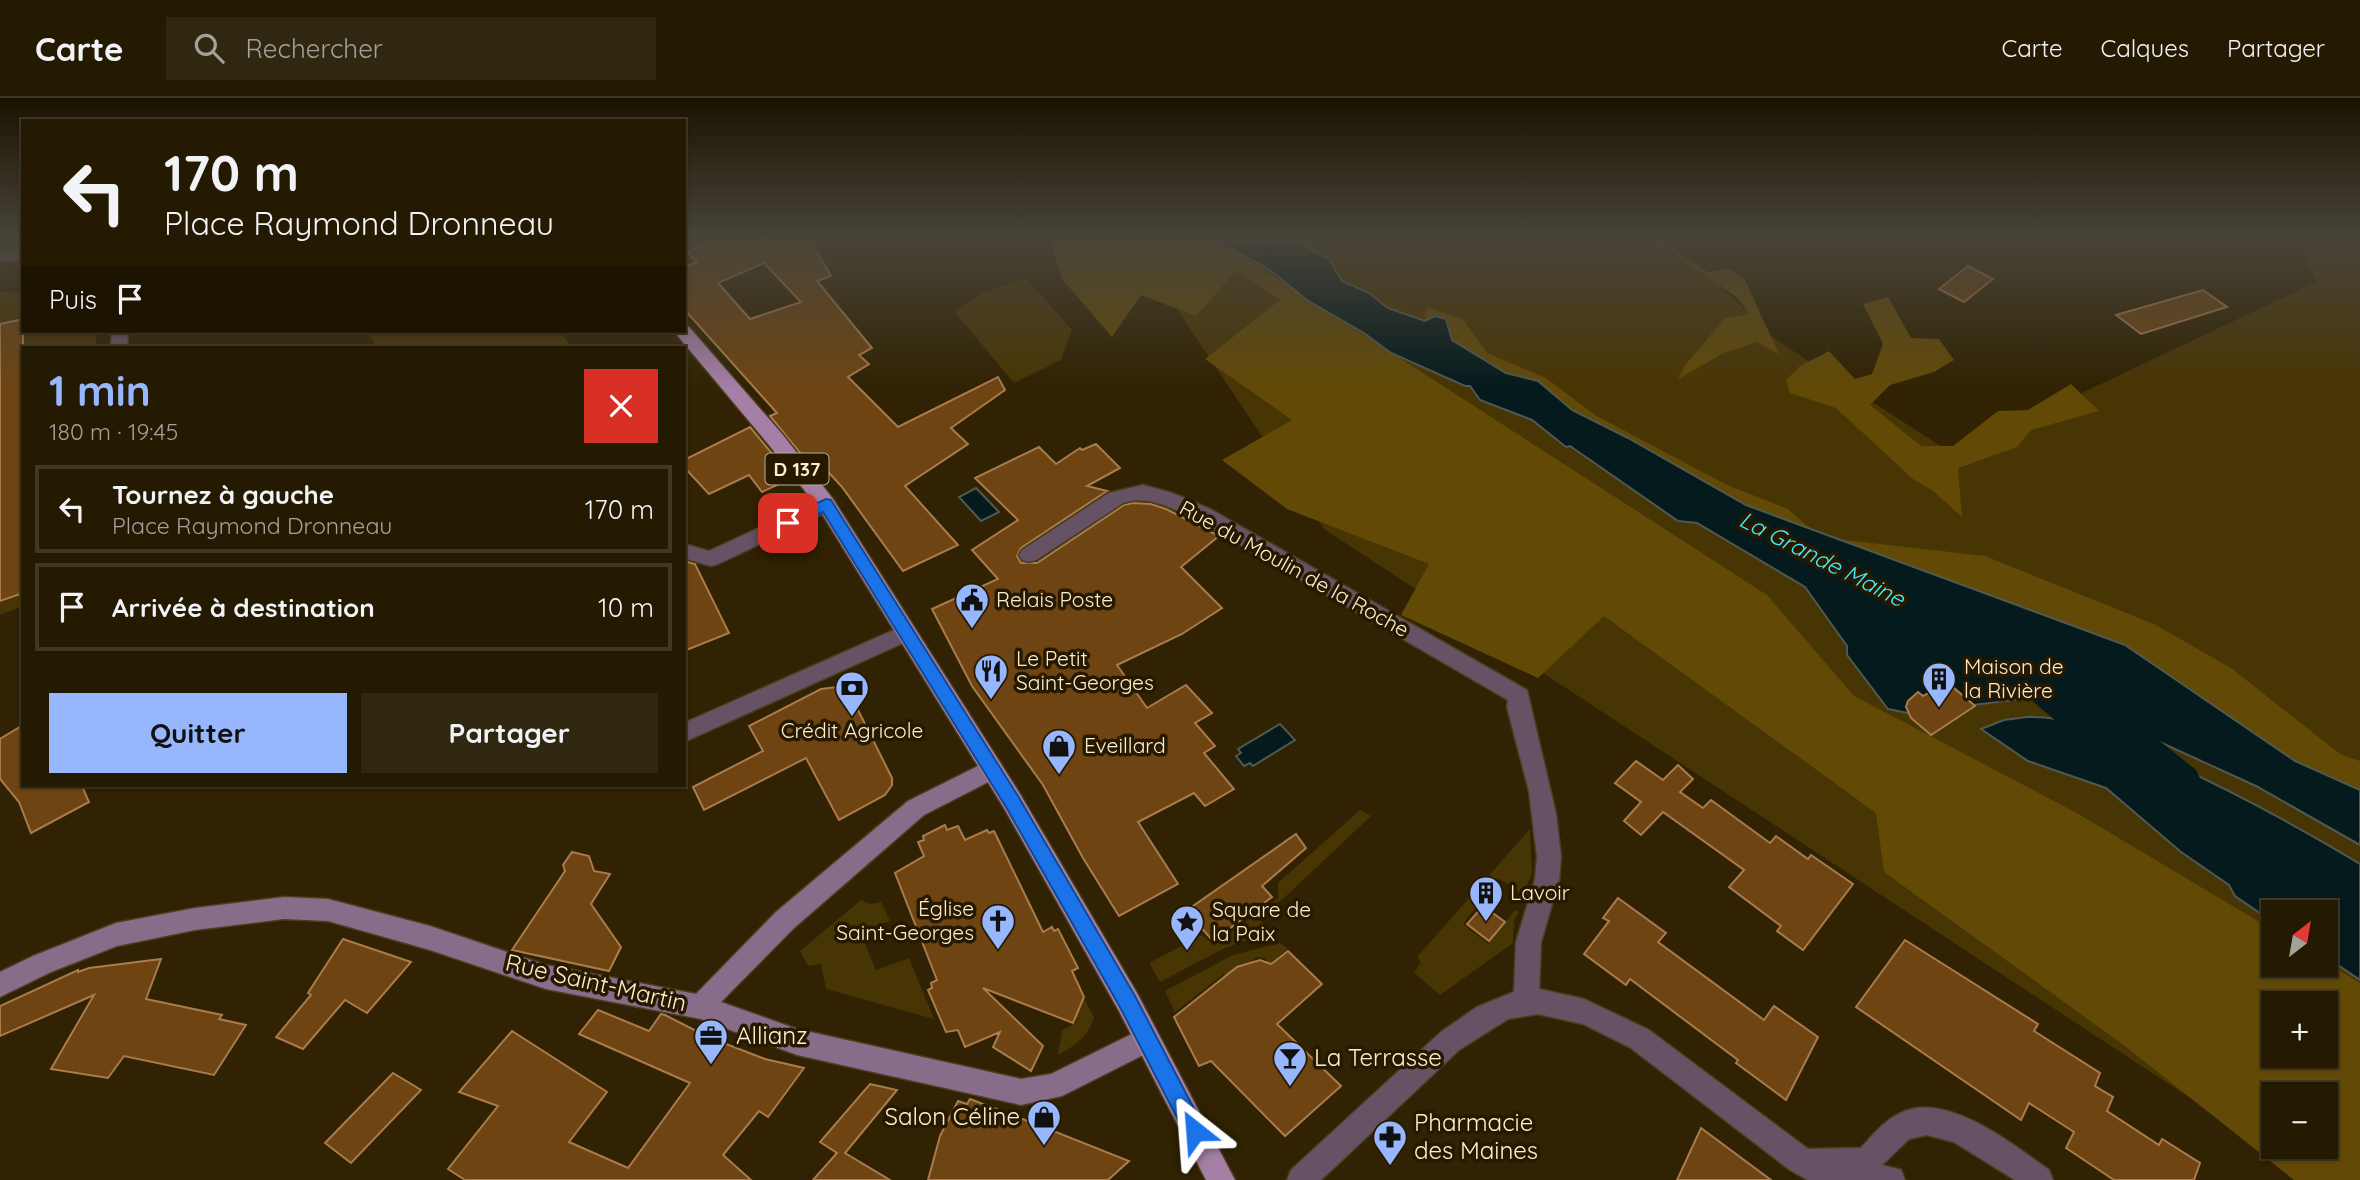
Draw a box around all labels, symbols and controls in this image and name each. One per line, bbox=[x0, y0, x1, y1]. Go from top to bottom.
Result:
search box bbox=[166, 17, 656, 80]
text: Carte bbox=[35, 28, 124, 69]
icon: search bbox=[190, 29, 228, 67]
text: Rechercher bbox=[246, 32, 383, 65]
text: Carte bbox=[2001, 33, 2063, 63]
text: Calques bbox=[2101, 33, 2189, 63]
text: Partager bbox=[2227, 33, 2325, 63]
text: 170 m bbox=[164, 142, 299, 203]
icon: left bbox=[49, 147, 140, 238]
text: Place Raymond Dronneau bbox=[164, 203, 554, 243]
icon: arrive bbox=[111, 280, 149, 318]
text: Puis bbox=[49, 283, 97, 316]
text: 1 min bbox=[49, 364, 151, 417]
button: close bbox=[584, 369, 658, 443]
text: 180 m · 19:45 bbox=[49, 417, 178, 446]
road number: D 137 bbox=[766, 454, 828, 484]
text: Tournez à gauche bbox=[112, 478, 334, 511]
icon: left bbox=[53, 490, 91, 528]
text: 170 m bbox=[585, 493, 654, 526]
pin bbox=[758, 493, 818, 553]
street label: Rue du Moulin de la Roche bbox=[1175, 494, 1414, 642]
icon: arrive bbox=[769, 504, 807, 542]
water label: La Grande Maine bbox=[1735, 504, 1911, 613]
text: Place Raymond Dronneau bbox=[112, 511, 392, 540]
public building icon: Relais Poste bbox=[953, 581, 991, 630]
place label: Relais Poste bbox=[996, 586, 1113, 612]
icon: arrive bbox=[53, 588, 91, 626]
text: Arrivée à destination bbox=[112, 591, 375, 624]
text: 10 m bbox=[598, 591, 654, 624]
place label: Le Petit Saint-Georges bbox=[1016, 645, 1154, 695]
restaurant icon: Le Petit Saint-Georges bbox=[972, 652, 1010, 701]
place label: Maison de la Rivière bbox=[1964, 653, 2064, 703]
building icon: Maison de la Rivière bbox=[1920, 660, 1958, 709]
bank icon: Crédit Agricole bbox=[833, 669, 871, 718]
button: Quitter bbox=[49, 693, 347, 773]
button: Partager bbox=[361, 693, 658, 773]
place label: Crédit Agricole bbox=[781, 717, 923, 743]
shop icon: Eveillard bbox=[1040, 727, 1078, 776]
place label: Eveillard bbox=[1084, 732, 1166, 758]
building icon: Lavoir bbox=[1467, 874, 1505, 923]
place label: Lavoir bbox=[1510, 879, 1570, 905]
place label: Église Saint-Georges bbox=[836, 895, 974, 945]
place label: Square de la Paix bbox=[1212, 896, 1311, 946]
north arrow bbox=[2261, 900, 2338, 976]
map controls bbox=[2261, 900, 2338, 1159]
church icon: Église Saint-Georges bbox=[979, 902, 1017, 951]
place icon: Square de la Paix bbox=[1168, 903, 1206, 952]
street label: Rue Saint-Martin bbox=[503, 947, 690, 1017]
button: + bbox=[2261, 991, 2338, 1068]
office icon: Allianz bbox=[692, 1017, 730, 1066]
place label: Allianz bbox=[736, 1020, 808, 1050]
bar icon: La Terrasse bbox=[1271, 1039, 1309, 1088]
place label: La Terrasse bbox=[1314, 1042, 1442, 1072]
button: − bbox=[2261, 1082, 2338, 1159]
position arrow bbox=[1158, 1094, 1232, 1168]
shop icon: Salon Céline bbox=[1025, 1098, 1063, 1147]
place label: Salon Céline bbox=[884, 1101, 1020, 1131]
place label: Pharmacie des Maines bbox=[1414, 1107, 1538, 1165]
pharmacy icon: Pharmacie des Maines bbox=[1371, 1118, 1409, 1167]

